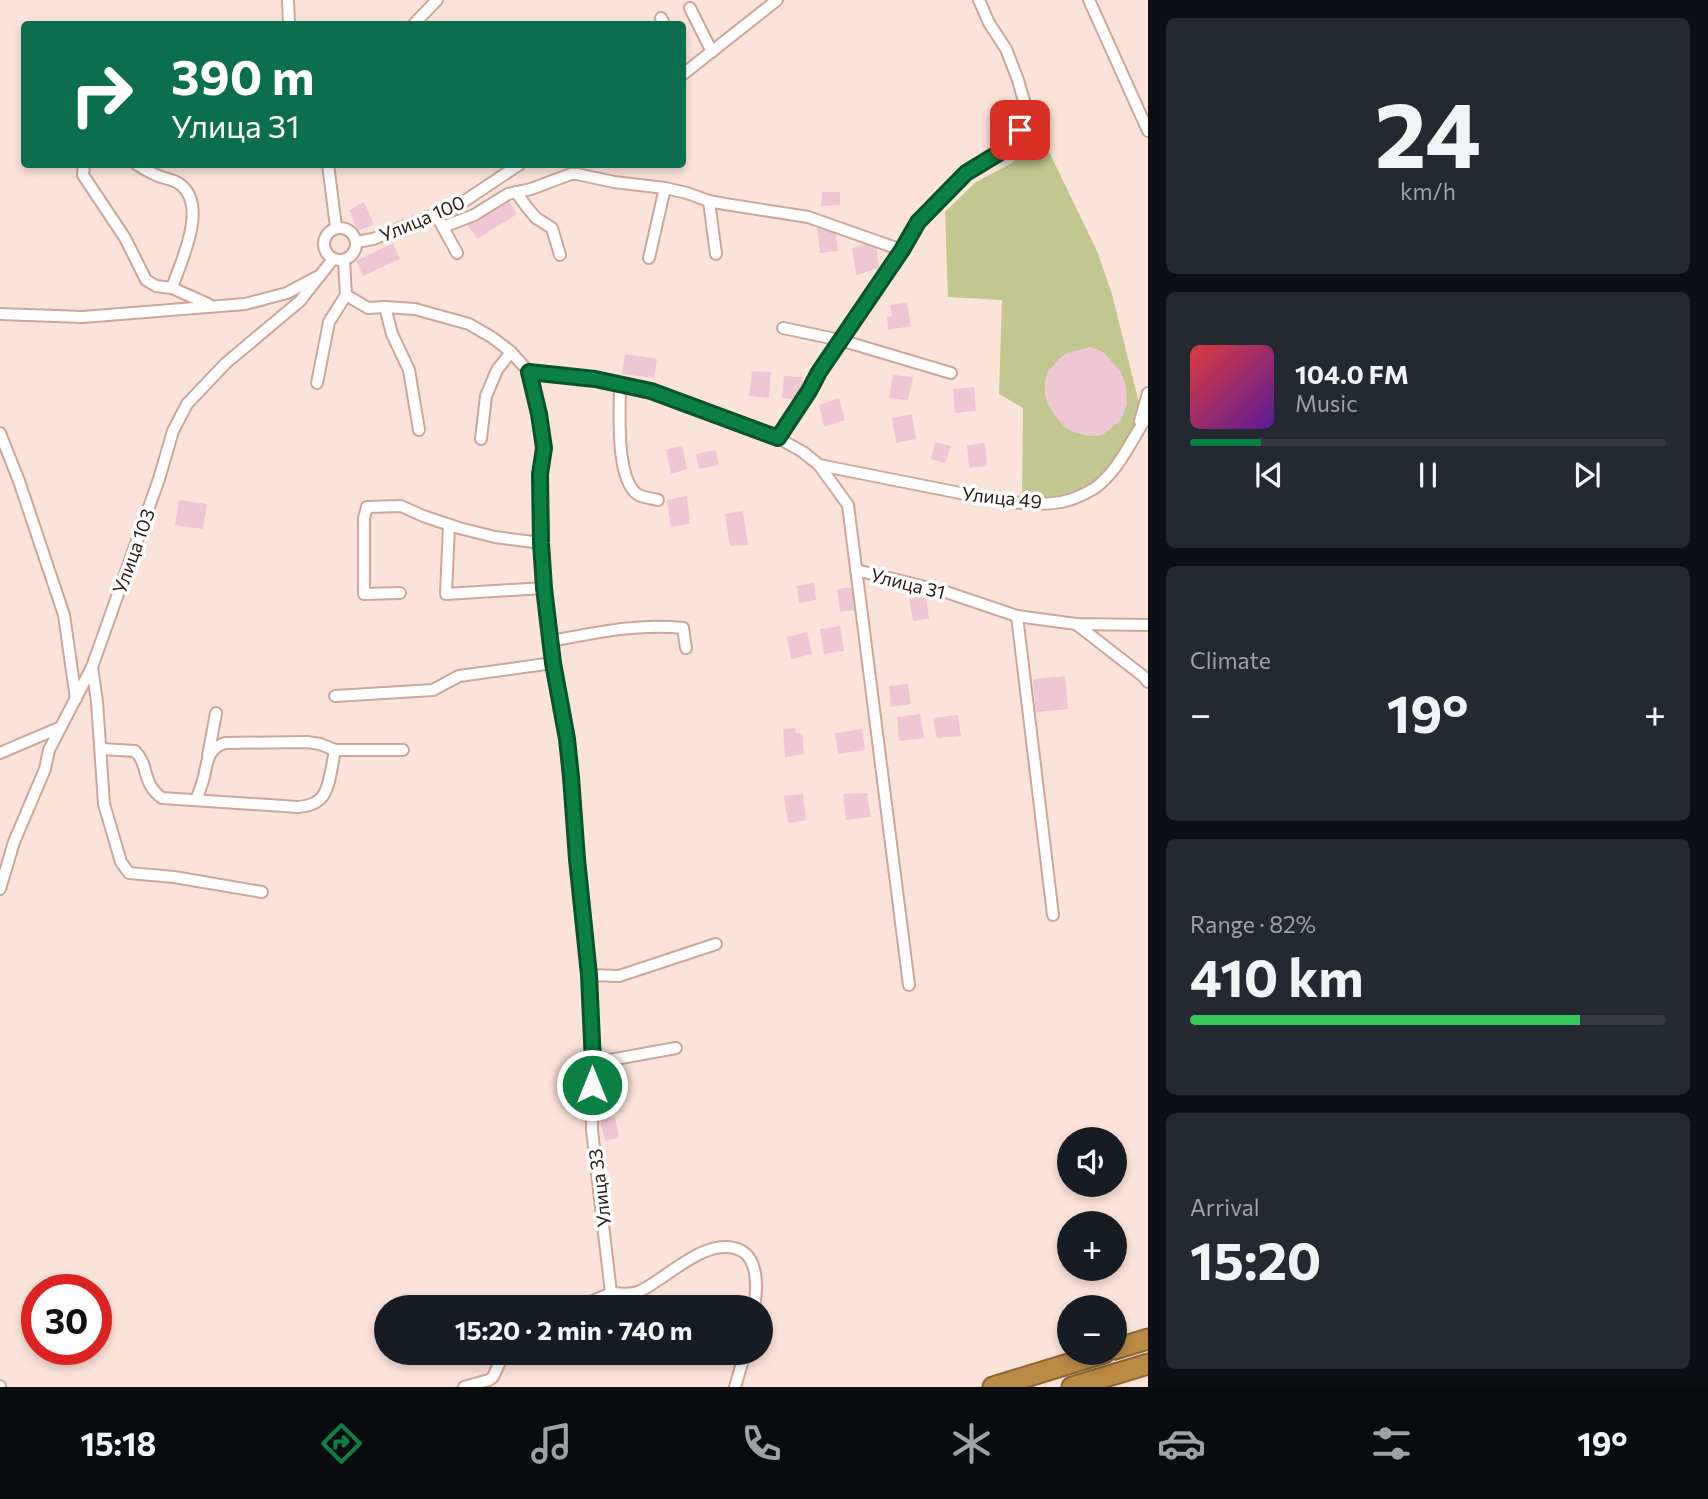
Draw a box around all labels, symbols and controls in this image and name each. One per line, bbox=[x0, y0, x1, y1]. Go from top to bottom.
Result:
text: 390 m bbox=[171, 45, 314, 105]
icon: right bbox=[56, 49, 147, 140]
text: 24 bbox=[1375, 75, 1481, 187]
pin bbox=[990, 100, 1050, 160]
text: Улица 31 bbox=[171, 105, 300, 145]
icon: arrive bbox=[1001, 111, 1039, 149]
text: km/h bbox=[1400, 177, 1456, 205]
street label: Улица 100 bbox=[376, 190, 468, 246]
text: 104.0 FM bbox=[1295, 358, 1409, 389]
text: Music bbox=[1295, 389, 1358, 417]
icon: previous bbox=[1250, 456, 1288, 494]
icon: pause bbox=[1409, 456, 1447, 494]
icon: next bbox=[1568, 456, 1606, 494]
street label: Улица 49 bbox=[961, 481, 1043, 513]
street label: Улица 103 bbox=[107, 505, 159, 597]
street label: Улица 31 bbox=[868, 563, 948, 603]
text: Climate bbox=[1190, 646, 1271, 674]
text: 19° bbox=[1387, 680, 1468, 744]
text: − bbox=[1190, 689, 1212, 736]
text: + bbox=[1644, 689, 1666, 736]
text: Range · 82% bbox=[1190, 910, 1316, 938]
text: 410 km bbox=[1190, 944, 1364, 1008]
position arrow bbox=[555, 1048, 629, 1122]
map controls bbox=[1057, 1127, 1127, 1365]
button: sound bbox=[1057, 1127, 1127, 1197]
street label: Улица 33 bbox=[583, 1147, 615, 1229]
text: Arrival bbox=[1190, 1193, 1260, 1221]
button: + bbox=[1057, 1211, 1127, 1281]
text: 15:20 bbox=[1190, 1227, 1321, 1291]
speed limit sign: 30 bbox=[21, 1274, 112, 1365]
button: − bbox=[1057, 1295, 1127, 1365]
text: 15:20 · 2 min · 740 m bbox=[455, 1314, 692, 1345]
icon: directions bbox=[317, 1419, 366, 1468]
icon: music bbox=[527, 1419, 576, 1468]
icon: phone bbox=[737, 1419, 786, 1468]
icon: climate bbox=[947, 1419, 996, 1468]
icon: car bbox=[1157, 1419, 1206, 1468]
icon: filters bbox=[1367, 1419, 1416, 1468]
text: 15:18 bbox=[80, 1423, 156, 1463]
text: 19° bbox=[1577, 1423, 1627, 1463]

